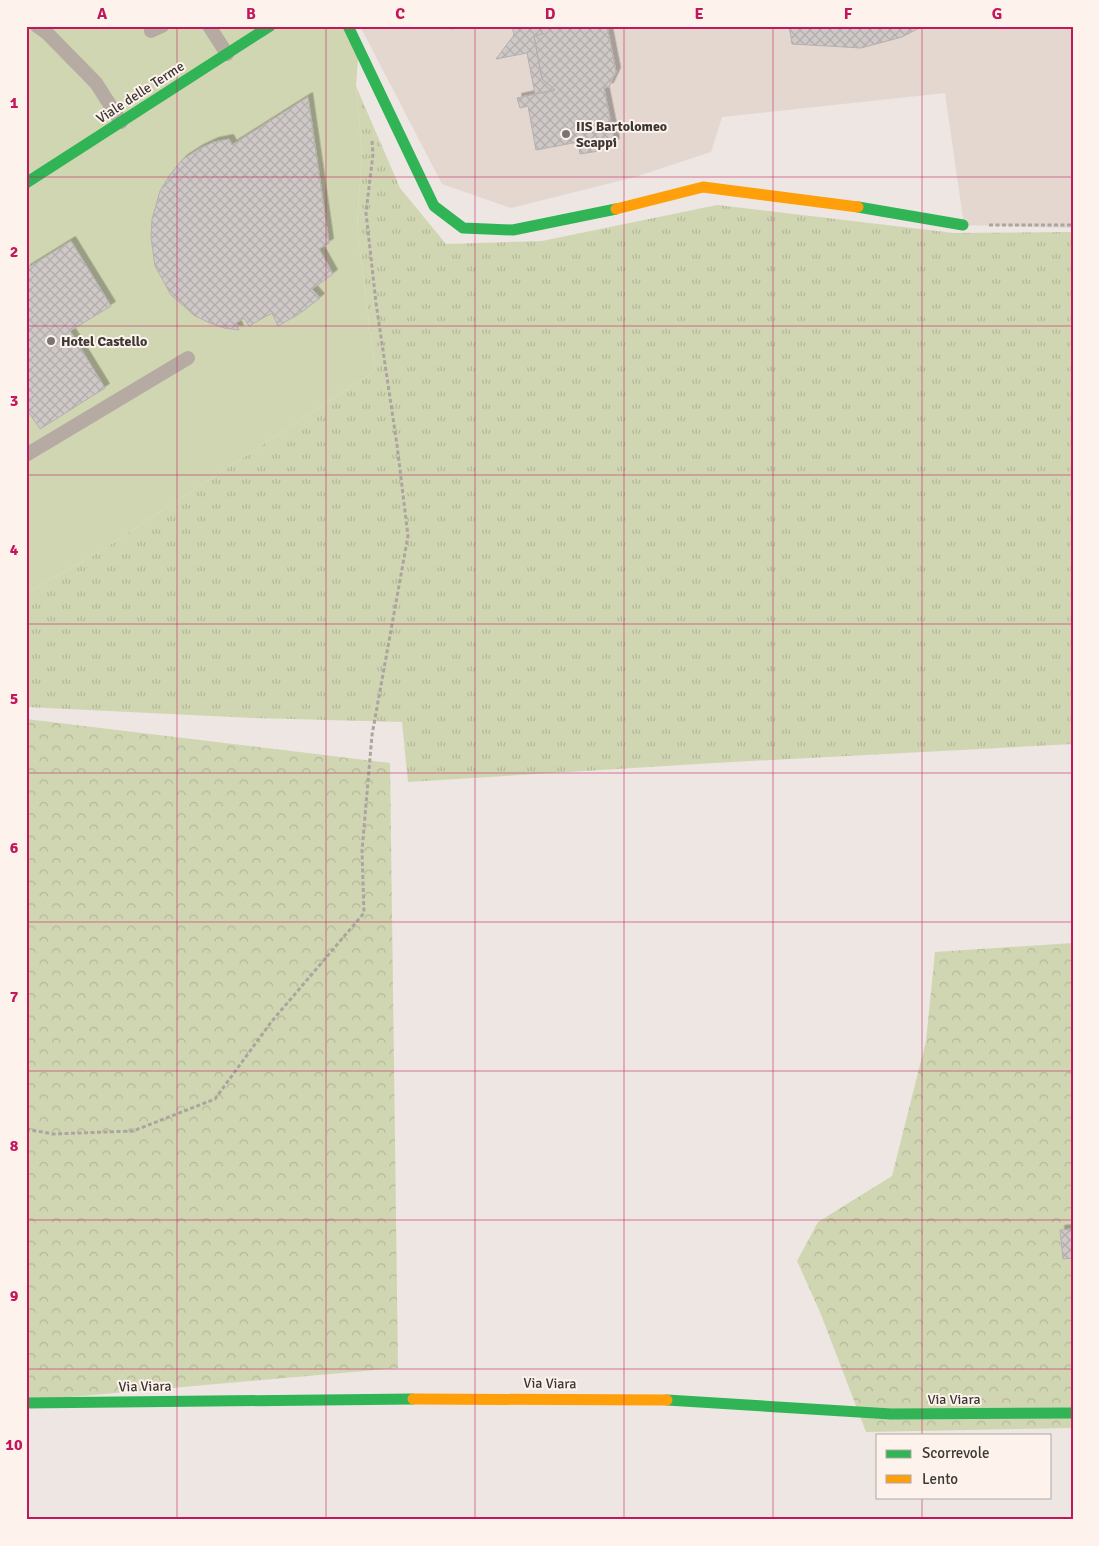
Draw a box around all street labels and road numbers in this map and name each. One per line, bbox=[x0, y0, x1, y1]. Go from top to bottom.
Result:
street label: Viale delle Terme bbox=[93, 58, 187, 127]
street label: Via Viara bbox=[523, 1375, 577, 1392]
street label: Via Viara bbox=[118, 1378, 172, 1395]
street label: Via Viara bbox=[927, 1391, 981, 1408]

